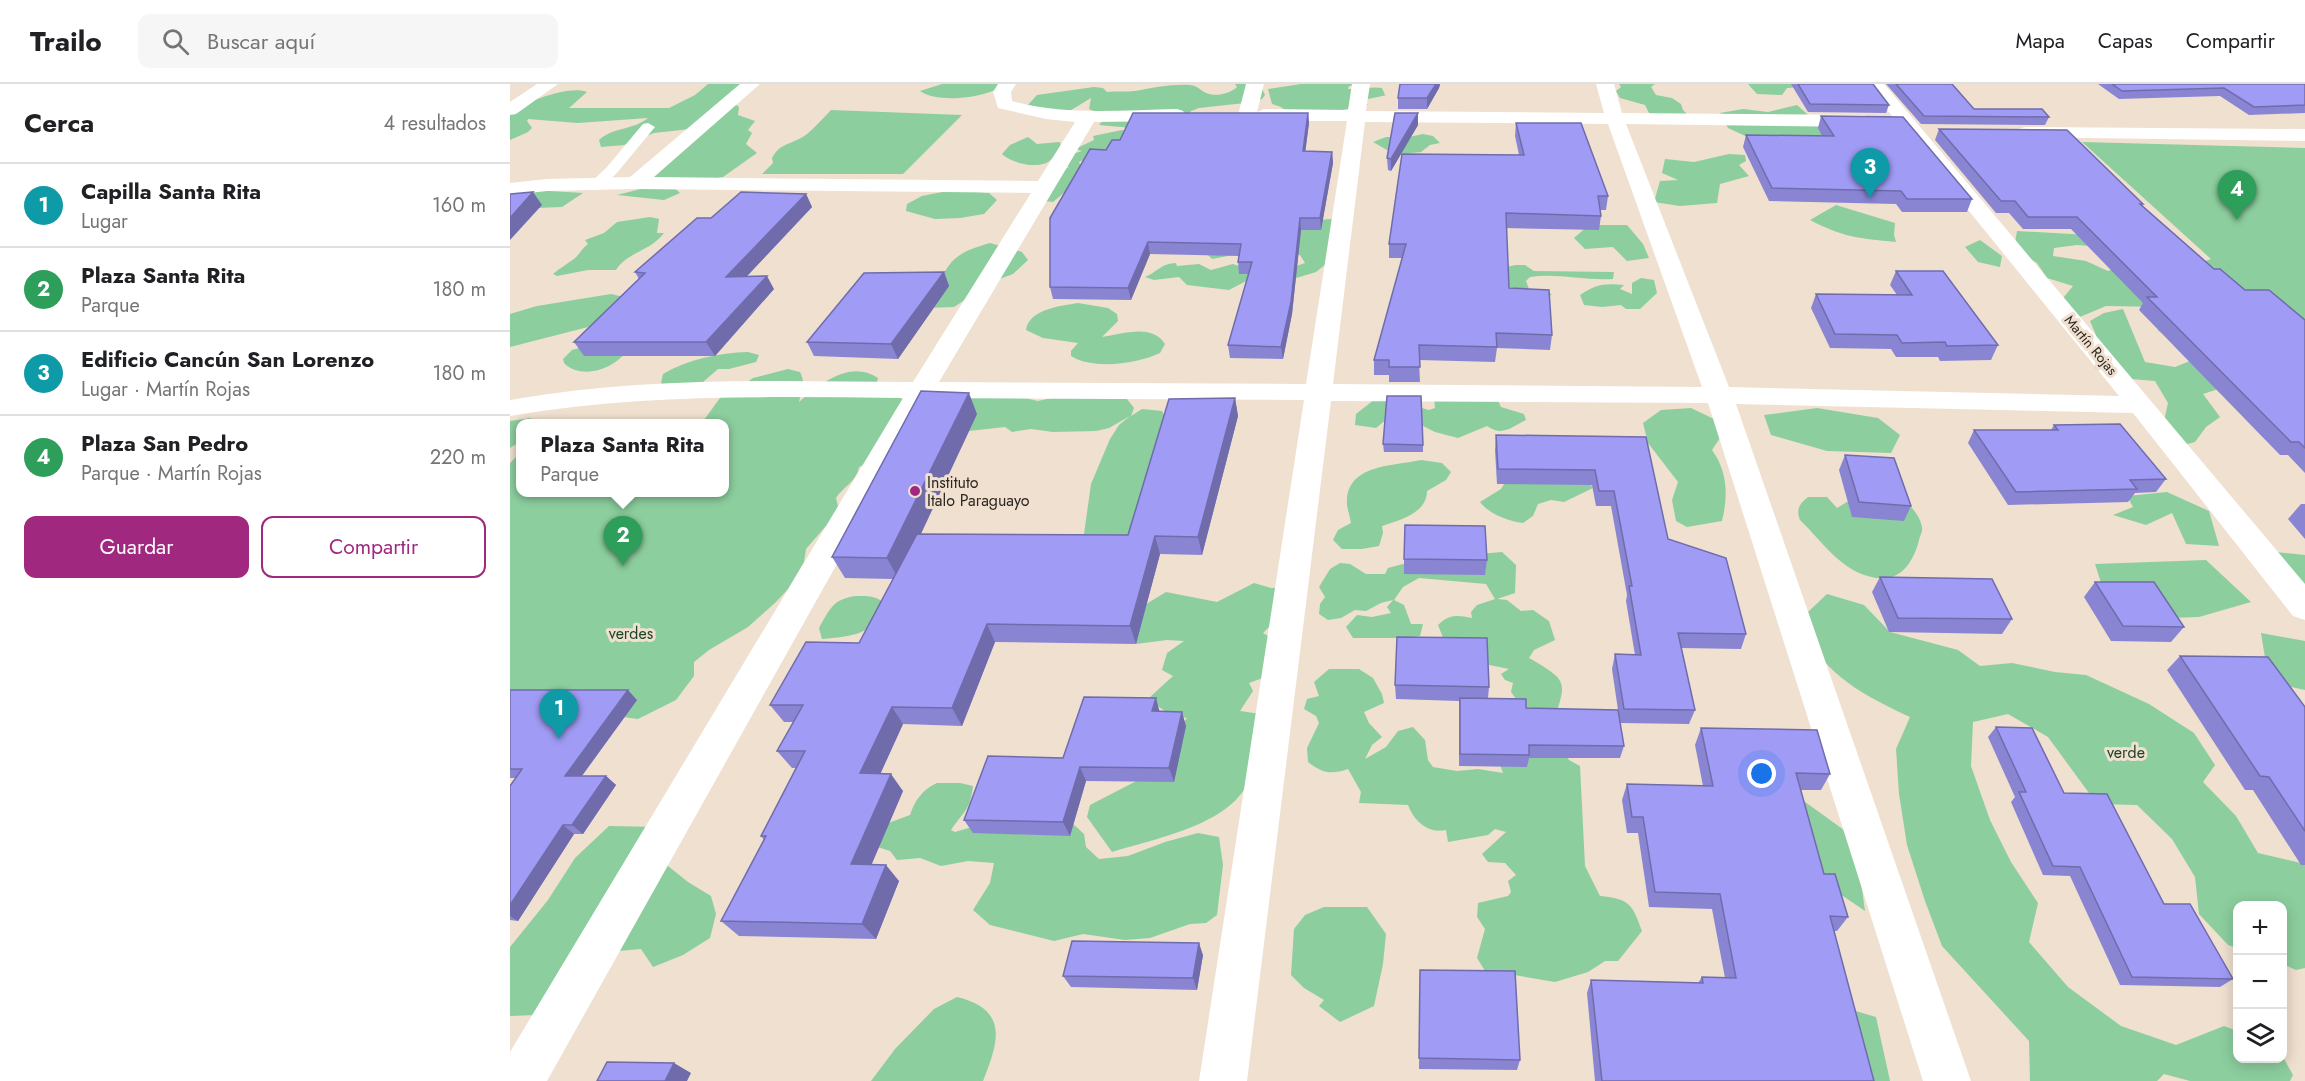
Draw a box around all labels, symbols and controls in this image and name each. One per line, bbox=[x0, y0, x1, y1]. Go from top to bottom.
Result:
search box bbox=[138, 14, 558, 68]
text: Trailo bbox=[30, 21, 102, 62]
icon: search bbox=[159, 25, 192, 58]
text: Buscar aquí bbox=[207, 25, 315, 57]
text: Mapa bbox=[2016, 26, 2065, 56]
text: Capas bbox=[2098, 26, 2153, 56]
text: Compartir bbox=[2186, 26, 2275, 56]
text: Cerca bbox=[24, 104, 94, 142]
text: 4 resultados bbox=[384, 109, 486, 138]
pin: 3 bbox=[1850, 148, 1890, 198]
pin: 4 bbox=[2218, 170, 2256, 220]
text: Capilla Santa Rita bbox=[81, 175, 261, 207]
text: 1 bbox=[38, 191, 49, 220]
text: 160 m bbox=[432, 191, 486, 220]
text: Lugar bbox=[81, 207, 128, 236]
text: Plaza Santa Rita bbox=[81, 259, 245, 291]
text: 2 bbox=[37, 275, 50, 304]
text: 180 m bbox=[432, 275, 486, 304]
text: Parque bbox=[81, 291, 140, 320]
street label: Martín Rojas bbox=[2060, 311, 2122, 380]
text: Edificio Cancún San Lorenzo bbox=[81, 343, 374, 375]
text: 3 bbox=[37, 359, 50, 388]
text: 180 m bbox=[432, 359, 486, 388]
text: Lugar · Martín Rojas bbox=[81, 375, 250, 404]
popup bbox=[516, 419, 729, 497]
text: Plaza San Pedro bbox=[81, 427, 248, 459]
text: Plaza Santa Rita bbox=[540, 428, 705, 460]
text: 4 bbox=[37, 443, 50, 472]
text: 220 m bbox=[430, 443, 486, 472]
text: Parque · Martín Rojas bbox=[81, 459, 262, 488]
text: Parque bbox=[540, 460, 599, 489]
place label: Instituto Italo Paraguayo bbox=[927, 471, 1030, 512]
marker: Instituto Italo Paraguayo bbox=[908, 484, 922, 498]
button: Guardar bbox=[24, 516, 249, 578]
button: Compartir bbox=[261, 516, 486, 578]
pin: 2 bbox=[604, 516, 642, 566]
park label: verdes bbox=[609, 622, 653, 645]
pin: 1 bbox=[539, 690, 578, 739]
park label: verde bbox=[2107, 741, 2145, 764]
your location bbox=[1747, 759, 1776, 788]
map controls bbox=[2233, 901, 2287, 1063]
button: + bbox=[2233, 901, 2287, 955]
button: − bbox=[2233, 955, 2287, 1009]
button: layers bbox=[2233, 1009, 2287, 1063]

